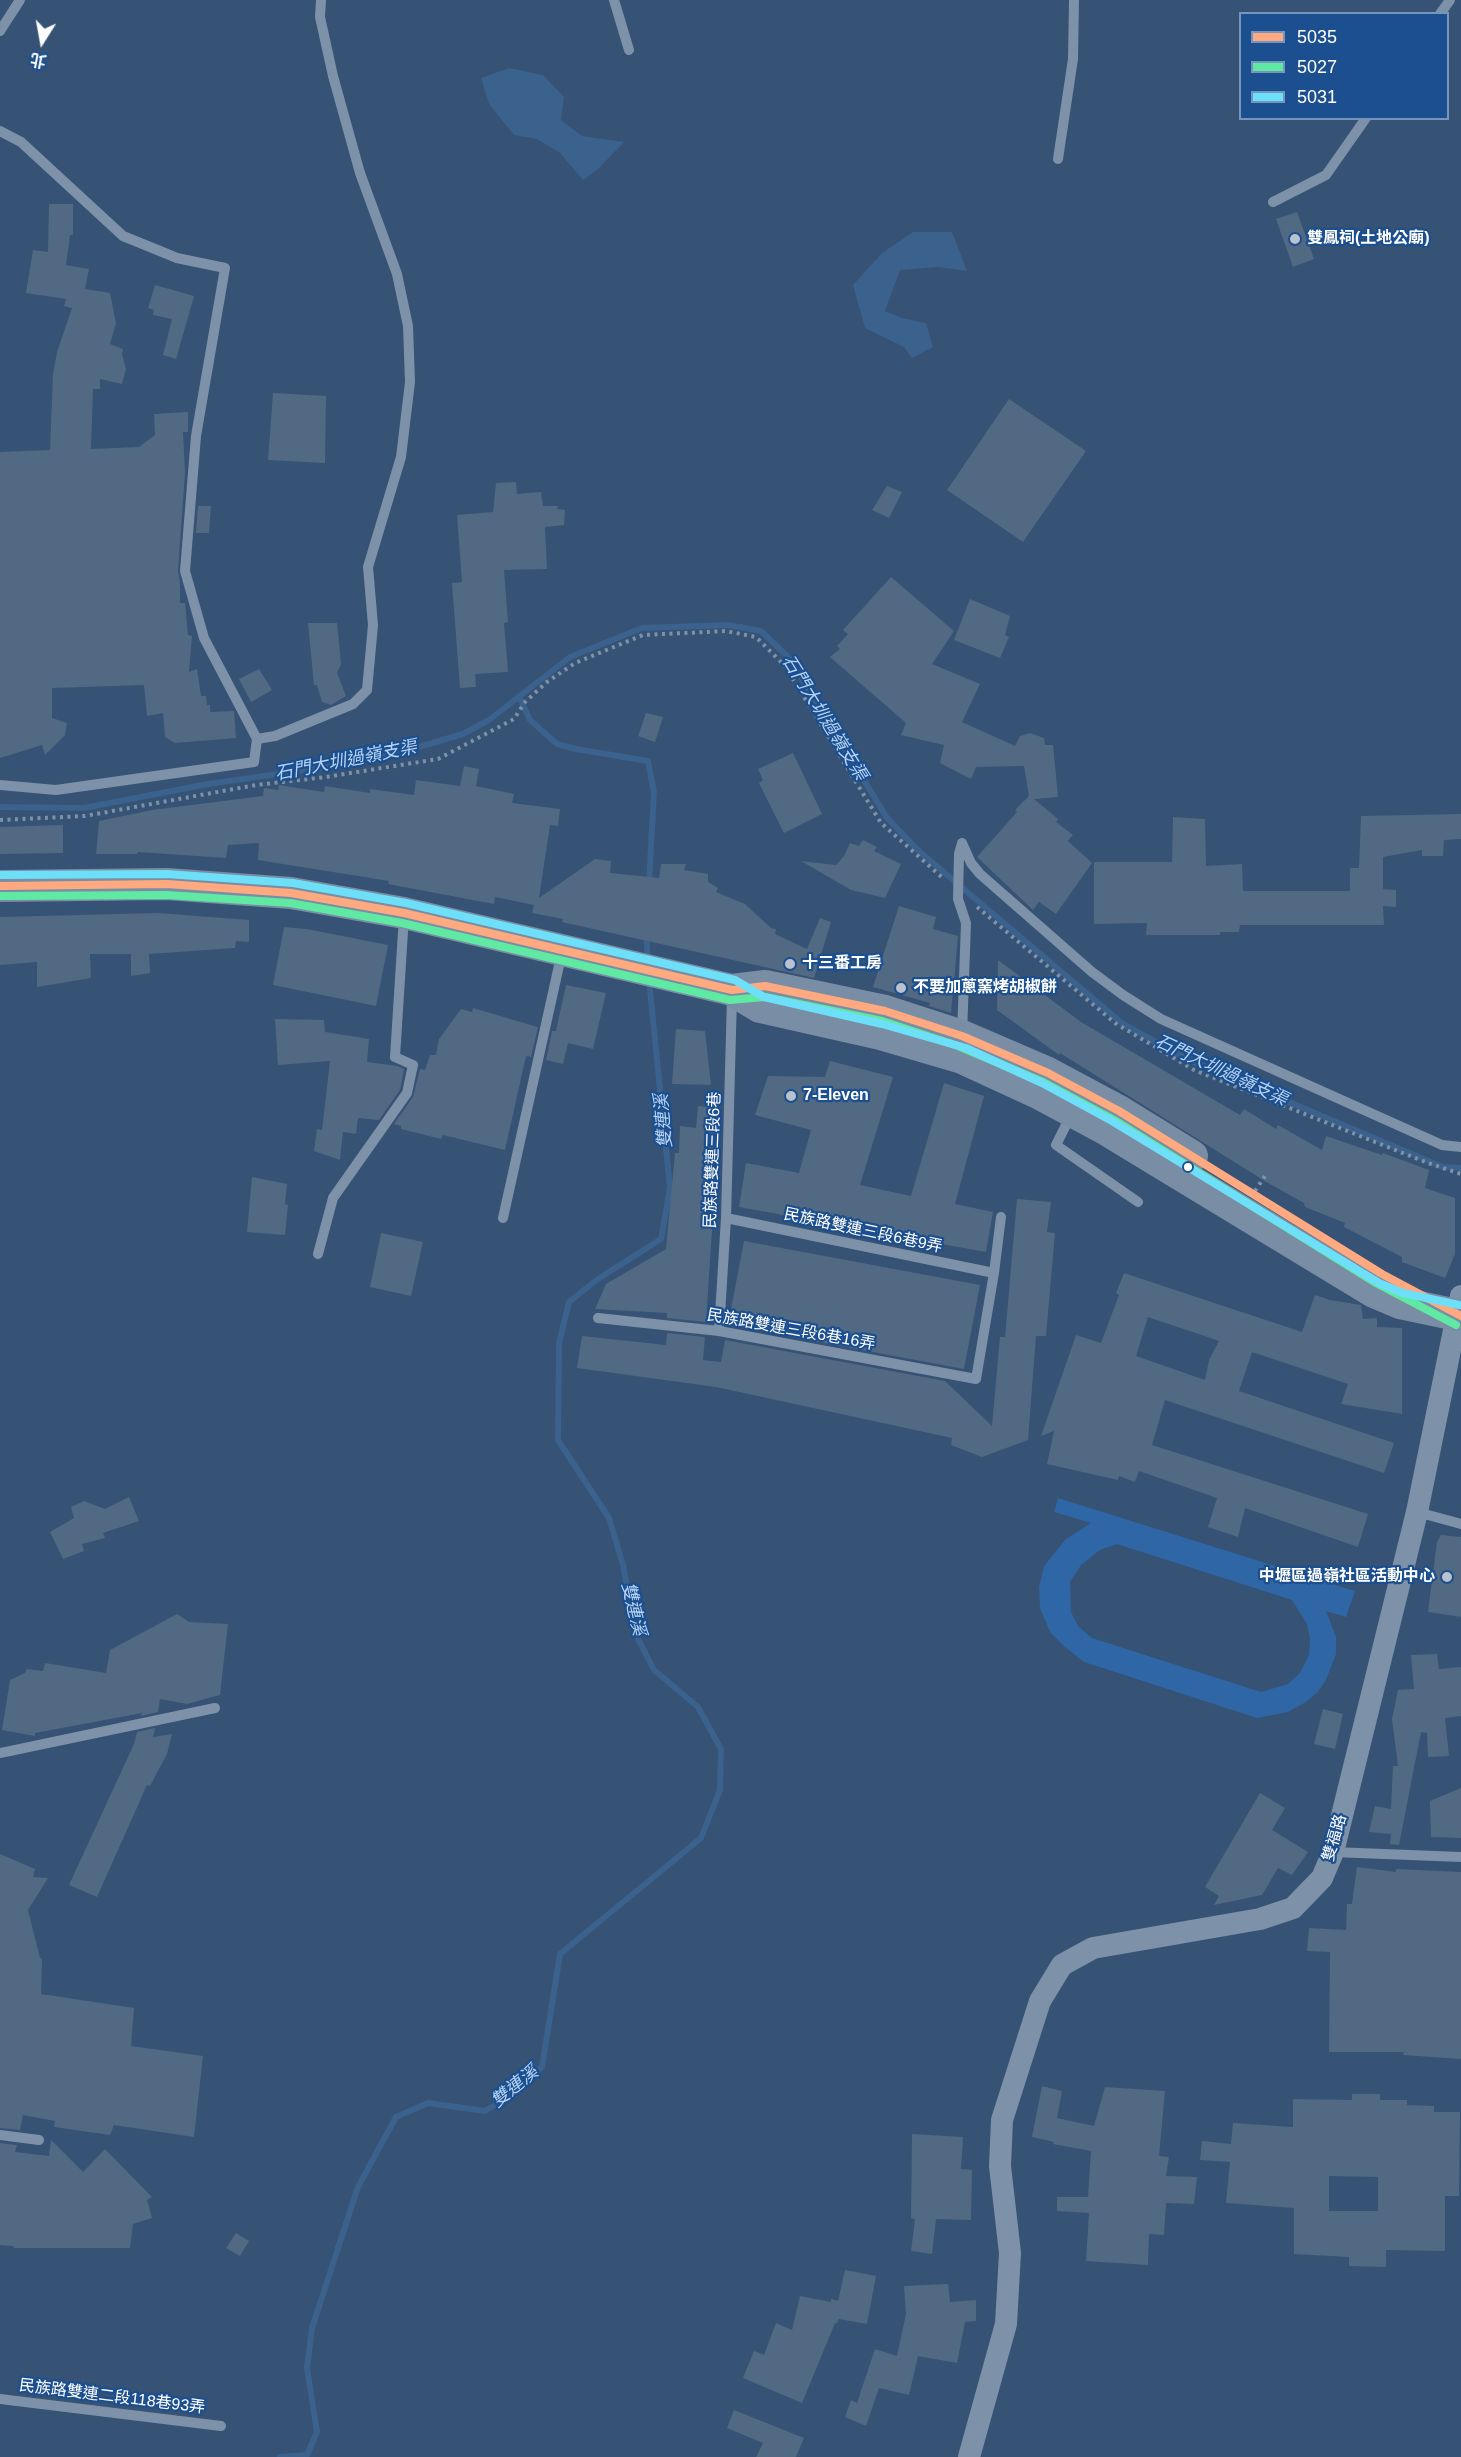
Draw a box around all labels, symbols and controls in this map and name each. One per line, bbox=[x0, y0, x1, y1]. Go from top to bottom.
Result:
north arrow bbox=[12, 12, 72, 72]
legend bbox=[1239, 12, 1449, 120]
text: 5035 bbox=[1297, 27, 1337, 47]
text: 北 bbox=[29, 50, 48, 70]
text: 5027 bbox=[1297, 57, 1337, 77]
text: 5031 bbox=[1297, 87, 1337, 107]
place label: 雙鳳祠(土地公廟) bbox=[1307, 229, 1430, 249]
marker: 雙鳳祠(土地公廟) bbox=[1288, 232, 1302, 246]
water label: 石門大圳過嶺支渠 bbox=[777, 651, 871, 785]
water label: 石門大圳過嶺支渠 bbox=[273, 737, 419, 785]
place label: 十三番工房 bbox=[802, 954, 882, 974]
marker: 十三番工房 bbox=[783, 957, 797, 971]
place label: 不要加蔥窯烤胡椒餅 bbox=[913, 978, 1057, 998]
marker: 不要加蔥窯烤胡椒餅 bbox=[894, 981, 908, 995]
water label: 石門大圳過嶺支渠 bbox=[1151, 1031, 1291, 1111]
place label: 7-Eleven bbox=[803, 1086, 869, 1106]
marker: 7-Eleven bbox=[784, 1089, 798, 1103]
street label: 民族路雙連三段6巷 bbox=[701, 1091, 725, 1229]
water label: 雙連溪 bbox=[651, 1093, 677, 1149]
unlabelled marker bbox=[1182, 1161, 1194, 1173]
street label: 民族路雙連三段6巷9弄 bbox=[782, 1205, 944, 1257]
street label: 民族路雙連三段6巷16弄 bbox=[705, 1306, 877, 1354]
place label: 中壢區過嶺社區活動中心 bbox=[1259, 1567, 1435, 1587]
marker: 中壢區過嶺社區活動中心 bbox=[1440, 1570, 1454, 1584]
water label: 雙連溪 bbox=[616, 1580, 650, 1638]
street label: 雙福路 bbox=[1319, 1812, 1351, 1864]
water label: 雙連溪 bbox=[487, 2062, 543, 2112]
street label: 民族路雙連二段118巷93弄 bbox=[18, 2376, 206, 2418]

